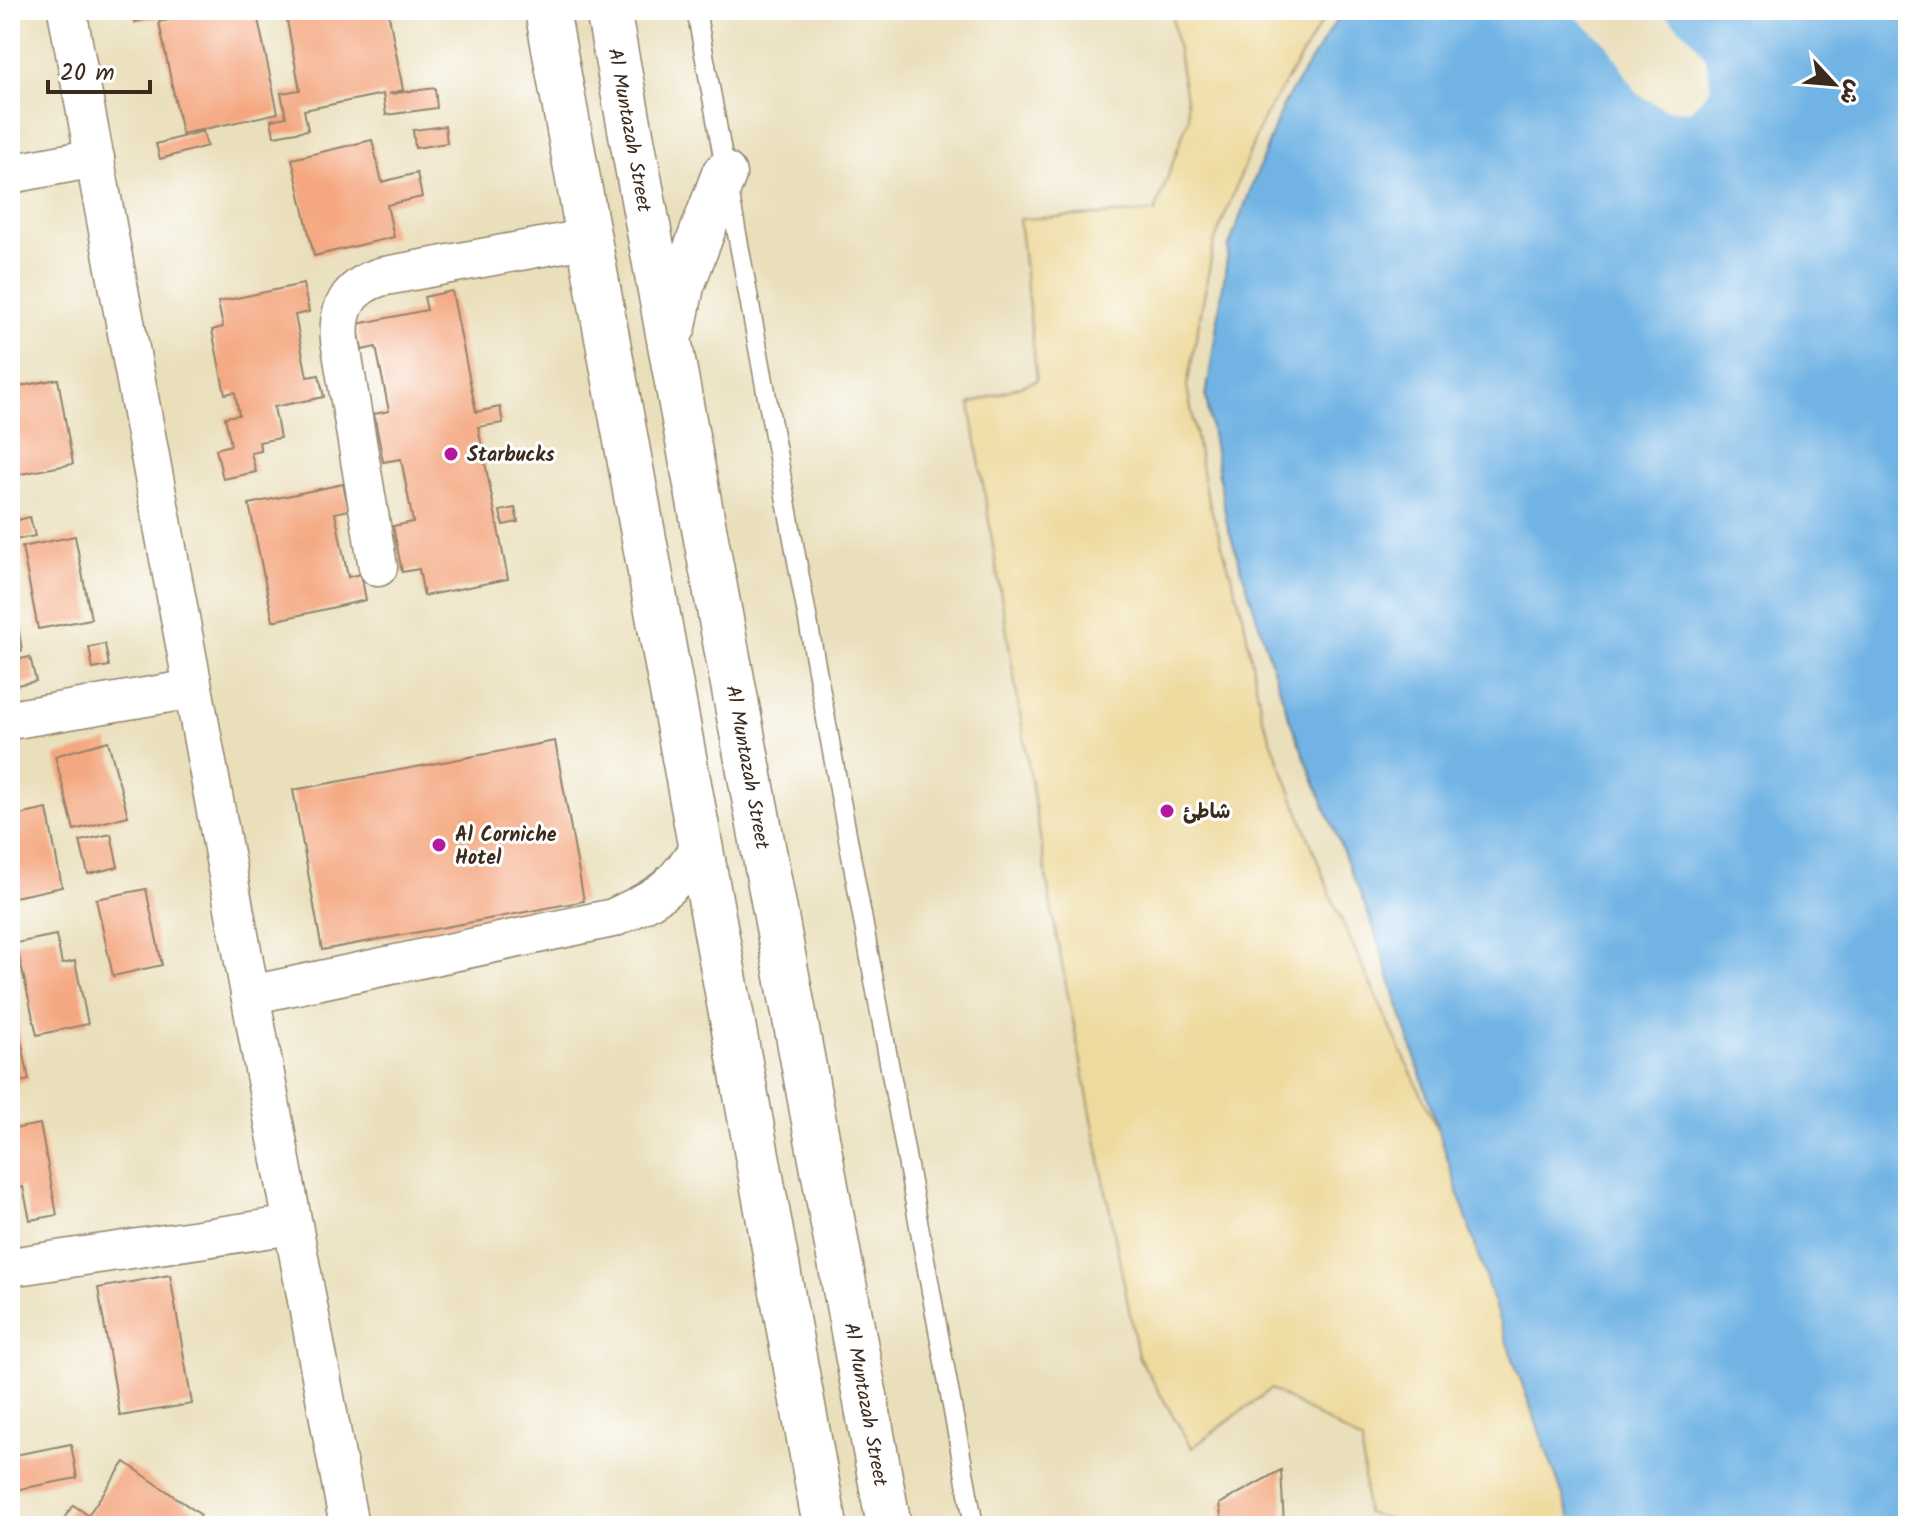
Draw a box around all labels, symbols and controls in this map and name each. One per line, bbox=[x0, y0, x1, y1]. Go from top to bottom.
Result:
scale bar bbox=[48, 44, 150, 94]
north arrow bbox=[1794, 44, 1874, 124]
street label: Al Muntazah Street bbox=[597, 46, 659, 215]
text: 20 m bbox=[60, 54, 115, 93]
text: ش bbox=[1829, 73, 1871, 110]
place label: Starbucks bbox=[467, 440, 555, 472]
marker: Starbucks bbox=[442, 445, 460, 463]
street label: Al Muntazah Street bbox=[716, 683, 777, 852]
place label: شاطئ bbox=[1183, 797, 1230, 829]
marker: شاطئ bbox=[1158, 802, 1176, 820]
place label: Al Corniche Hotel bbox=[455, 820, 557, 875]
marker: Al Corniche Hotel bbox=[430, 836, 448, 854]
street label: Al Muntazah Street bbox=[834, 1320, 895, 1489]

